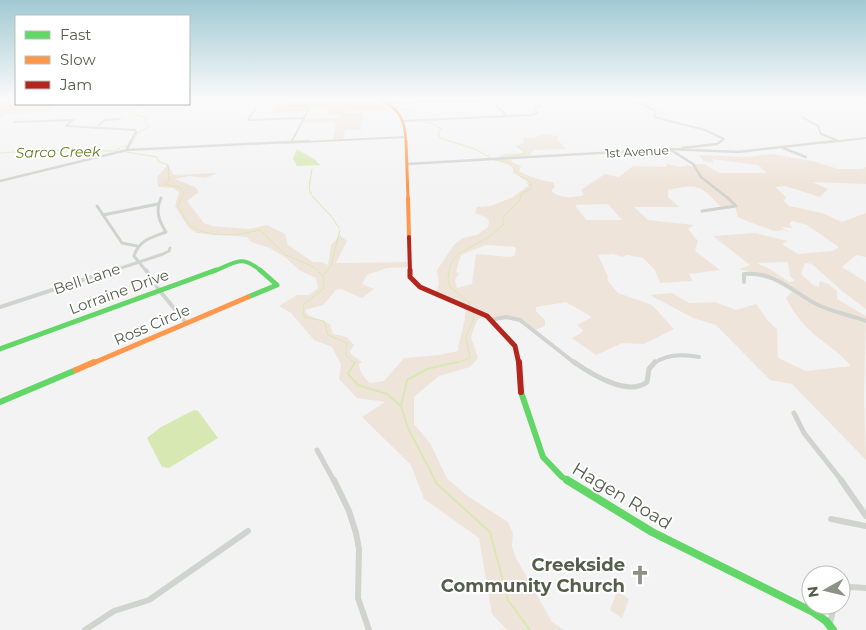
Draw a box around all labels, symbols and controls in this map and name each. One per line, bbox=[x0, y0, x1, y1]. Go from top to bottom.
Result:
legend bbox=[15, 15, 190, 105]
text: Fast bbox=[60, 25, 91, 44]
text: Slow bbox=[60, 50, 96, 69]
text: Jam bbox=[59, 75, 92, 94]
water label: Sarco Creek bbox=[16, 142, 101, 162]
street label: 1st Avenue bbox=[605, 142, 669, 161]
street label: Bell Lane bbox=[51, 259, 123, 298]
street label: Lorraine Drive bbox=[66, 265, 171, 318]
street label: Ross Circle bbox=[111, 300, 193, 349]
street label: Hagen Road bbox=[568, 458, 676, 534]
place label: Creekside Community Church bbox=[441, 554, 625, 597]
church icon: Creekside Community Church bbox=[629, 564, 651, 586]
north arrow bbox=[801, 565, 851, 615]
text: N bbox=[803, 585, 823, 599]

